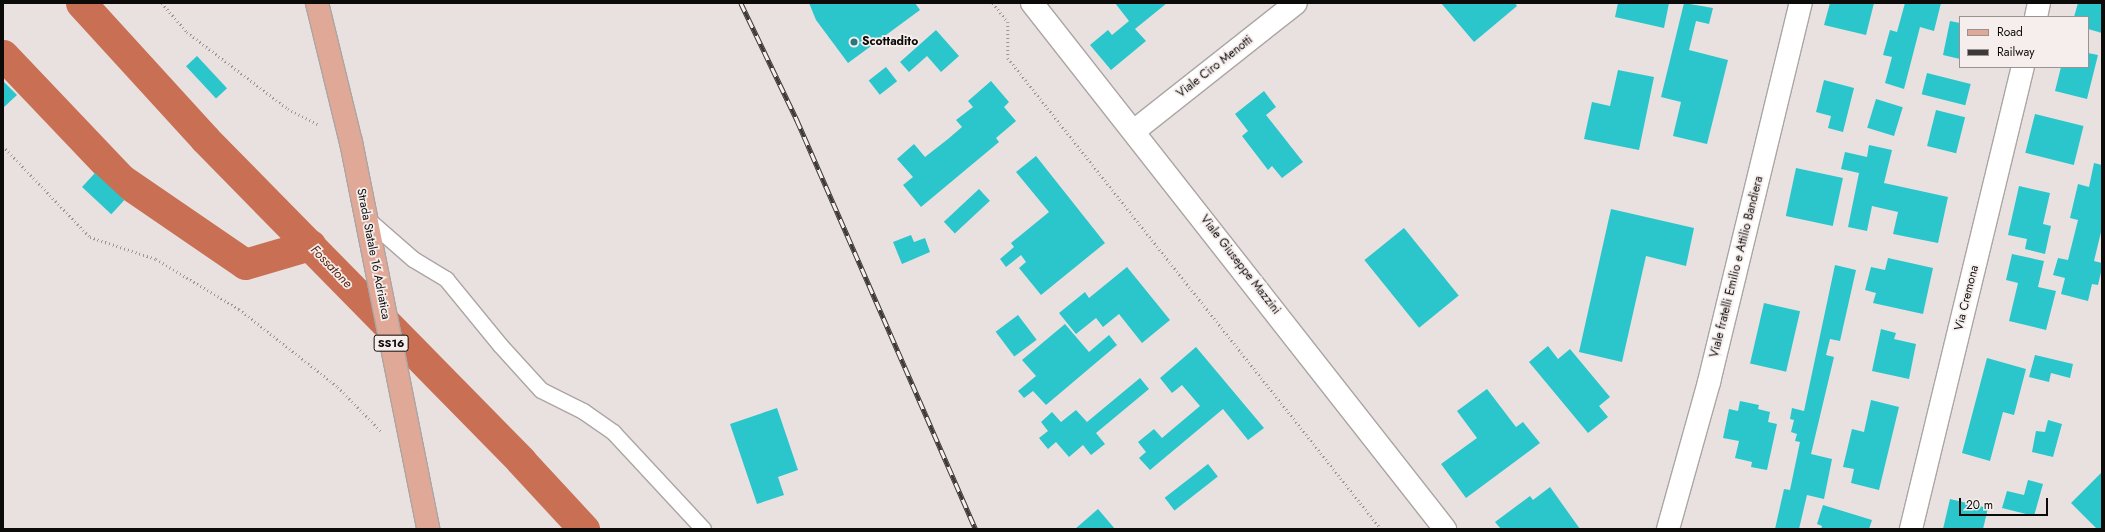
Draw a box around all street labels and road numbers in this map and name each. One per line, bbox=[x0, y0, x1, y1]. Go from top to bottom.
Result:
street label: Viale Ciro Menotti bbox=[1174, 33, 1256, 101]
street label: Viale fratelli Emilio e Attilio Bandiera bbox=[1707, 175, 1767, 359]
street label: Strada Statale 16 Adriatica bbox=[353, 187, 393, 321]
street label: Viale Giuseppe Mazzini bbox=[1197, 213, 1283, 317]
street label: Via Cremona bbox=[1952, 264, 1982, 332]
road number: SS16 bbox=[373, 334, 409, 352]

